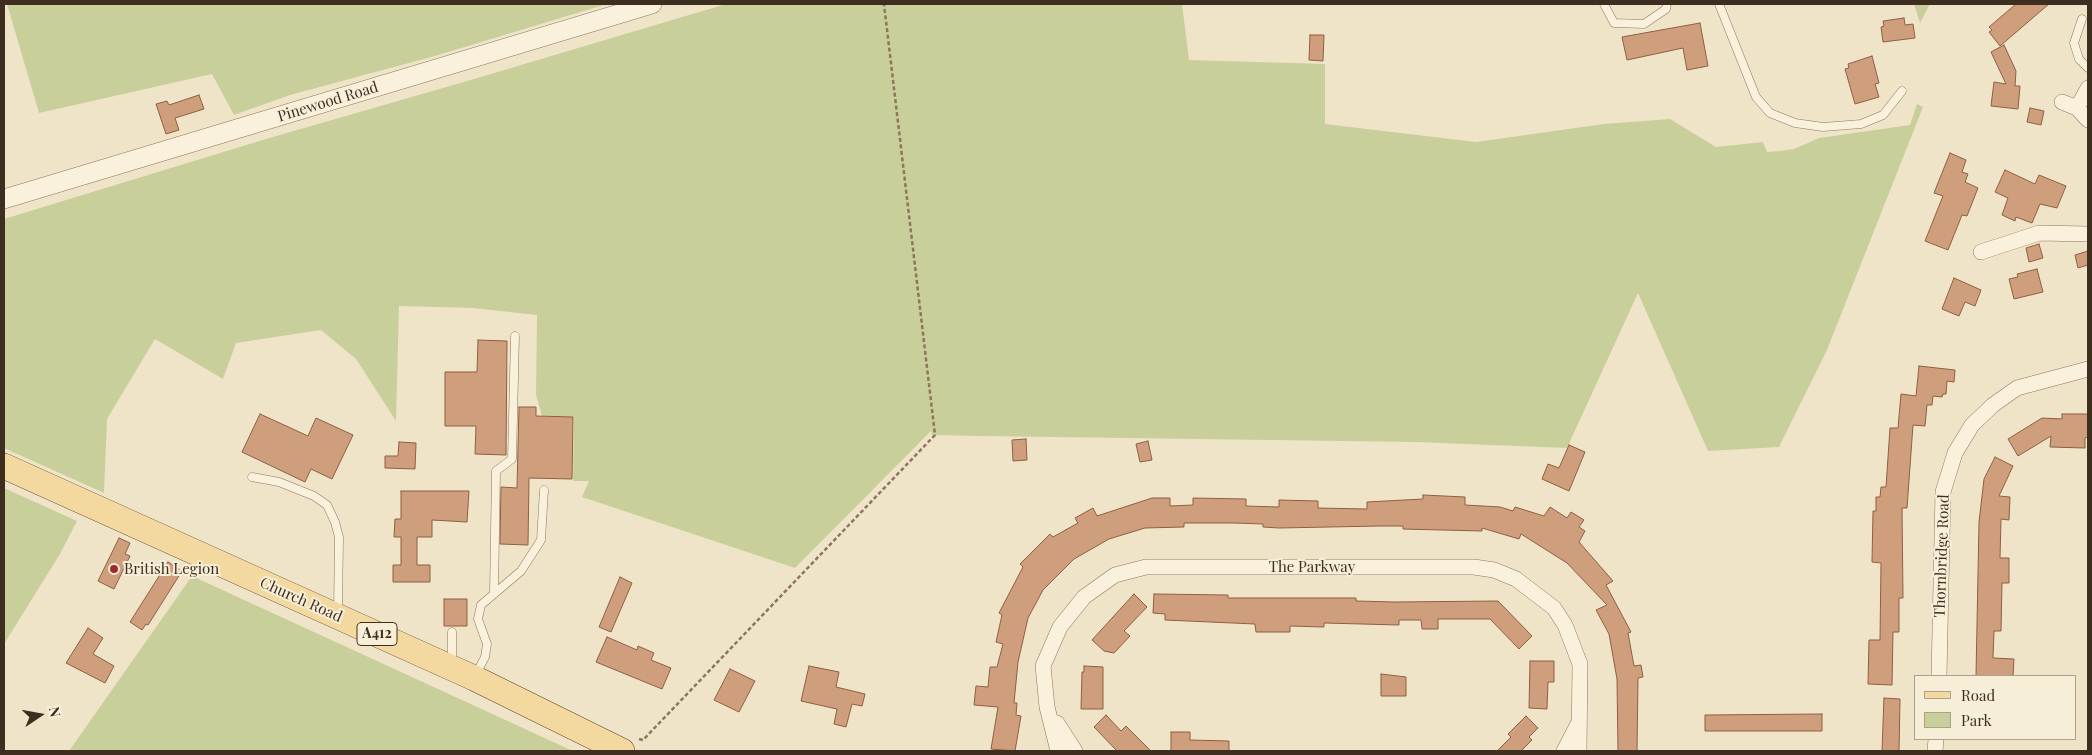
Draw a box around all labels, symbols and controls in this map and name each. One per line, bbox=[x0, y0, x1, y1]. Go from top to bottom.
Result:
street label: Pinewood Road bbox=[276, 78, 380, 126]
street label: Thornbridge Road bbox=[1931, 494, 1953, 618]
street label: The Parkway bbox=[1269, 558, 1355, 576]
place label: British Legion bbox=[124, 560, 219, 578]
marker: British Legion bbox=[108, 563, 120, 575]
street label: Church Road bbox=[257, 574, 345, 626]
road number: A412 bbox=[357, 622, 397, 646]
legend bbox=[1914, 675, 2077, 740]
text: Road bbox=[1961, 685, 1995, 705]
north arrow bbox=[15, 690, 65, 740]
text: N bbox=[45, 705, 66, 719]
text: Park bbox=[1961, 710, 1992, 730]

